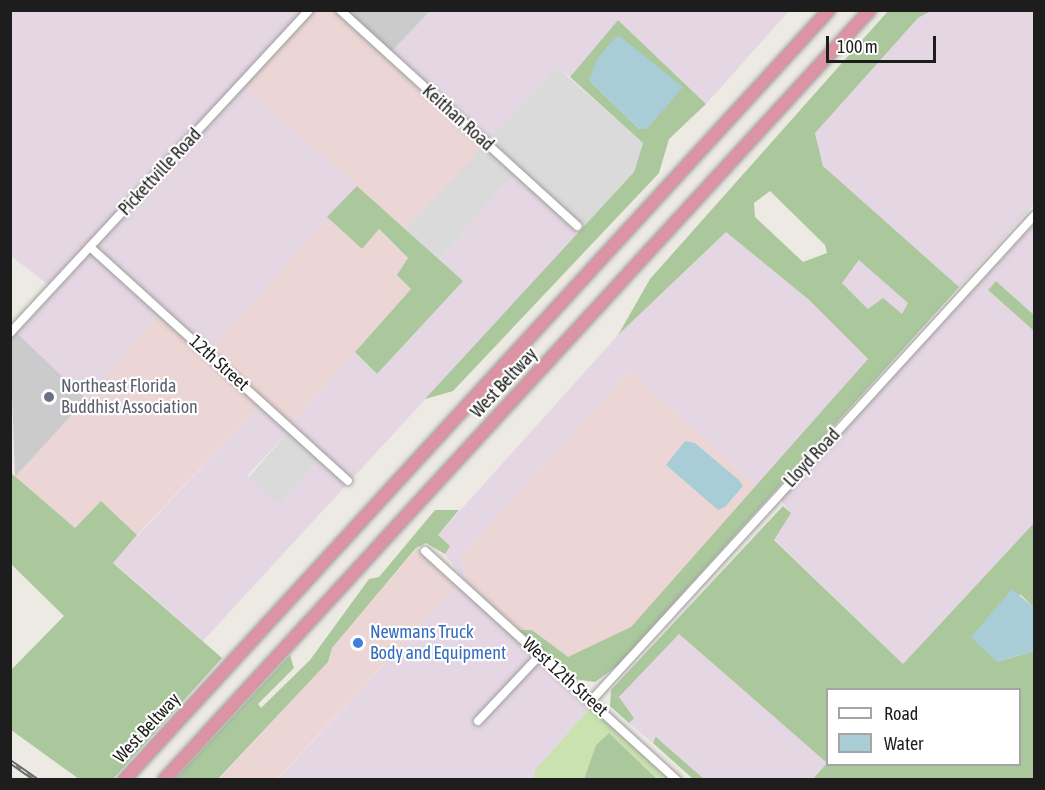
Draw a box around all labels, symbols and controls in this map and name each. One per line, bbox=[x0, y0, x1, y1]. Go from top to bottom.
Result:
scale bar bbox=[829, 24, 938, 62]
text: 100 m bbox=[837, 36, 878, 57]
street label: Keithan Road bbox=[418, 80, 498, 156]
street label: Pickettville Road bbox=[114, 124, 206, 220]
street label: 12th Street bbox=[185, 331, 253, 395]
street label: West Beltway bbox=[466, 344, 542, 422]
place label: Northeast Florida Buddhist Association bbox=[61, 376, 198, 418]
marker: Northeast Florida Buddhist Association bbox=[42, 390, 56, 404]
street label: Lloyd Road bbox=[779, 424, 845, 492]
place label: Newmans Truck Body and Equipment bbox=[370, 622, 506, 664]
street label: West 12th Street bbox=[518, 633, 612, 721]
marker: Newmans Truck Body and Equipment bbox=[351, 636, 365, 650]
legend bbox=[826, 688, 1021, 766]
street label: West Beltway bbox=[109, 689, 185, 767]
text: Road bbox=[884, 703, 918, 724]
text: Water bbox=[884, 733, 923, 754]

